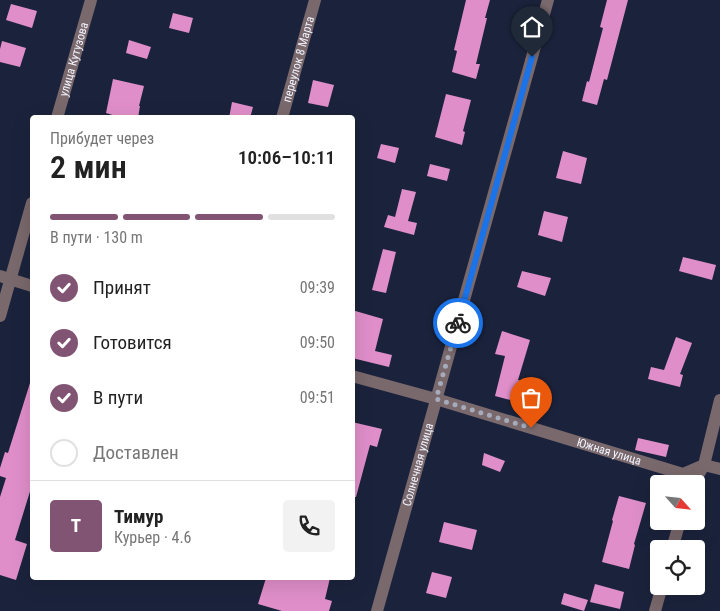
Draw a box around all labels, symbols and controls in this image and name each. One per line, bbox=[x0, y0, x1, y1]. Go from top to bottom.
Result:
pin bbox=[511, 6, 553, 57]
icon: home bbox=[518, 13, 546, 41]
street label: переулок 8 Марта bbox=[280, 15, 317, 104]
street label: улица Кутузова bbox=[57, 20, 91, 98]
text: Прибудет через bbox=[50, 129, 154, 148]
text: 10:06–10:11 bbox=[238, 146, 335, 169]
text: 2 мин bbox=[50, 148, 127, 186]
text: В пути · 130 m bbox=[50, 228, 143, 247]
icon: check bbox=[50, 274, 78, 302]
text: Принят bbox=[93, 276, 151, 299]
text: 09:39 bbox=[300, 278, 335, 297]
courier bbox=[433, 298, 483, 348]
icon: bike bbox=[444, 309, 472, 337]
icon: check bbox=[50, 329, 78, 357]
text: Готовится bbox=[93, 331, 172, 354]
text: 09:50 bbox=[300, 333, 335, 352]
pin bbox=[510, 377, 552, 428]
icon: check bbox=[50, 384, 78, 412]
icon: bag bbox=[517, 384, 545, 412]
text: В пути bbox=[93, 386, 143, 409]
text: 09:51 bbox=[300, 388, 335, 407]
street label: Солнечная улица bbox=[400, 421, 436, 508]
street label: Южная улица bbox=[575, 435, 643, 468]
text: Доставлен bbox=[93, 441, 179, 464]
north arrow bbox=[650, 475, 705, 530]
map controls bbox=[650, 475, 705, 595]
button: phone bbox=[283, 500, 335, 552]
text: Тимур bbox=[114, 505, 163, 528]
text: Т bbox=[71, 514, 81, 537]
text: Курьер · 4.6 bbox=[114, 528, 192, 547]
button: locate bbox=[650, 540, 705, 595]

